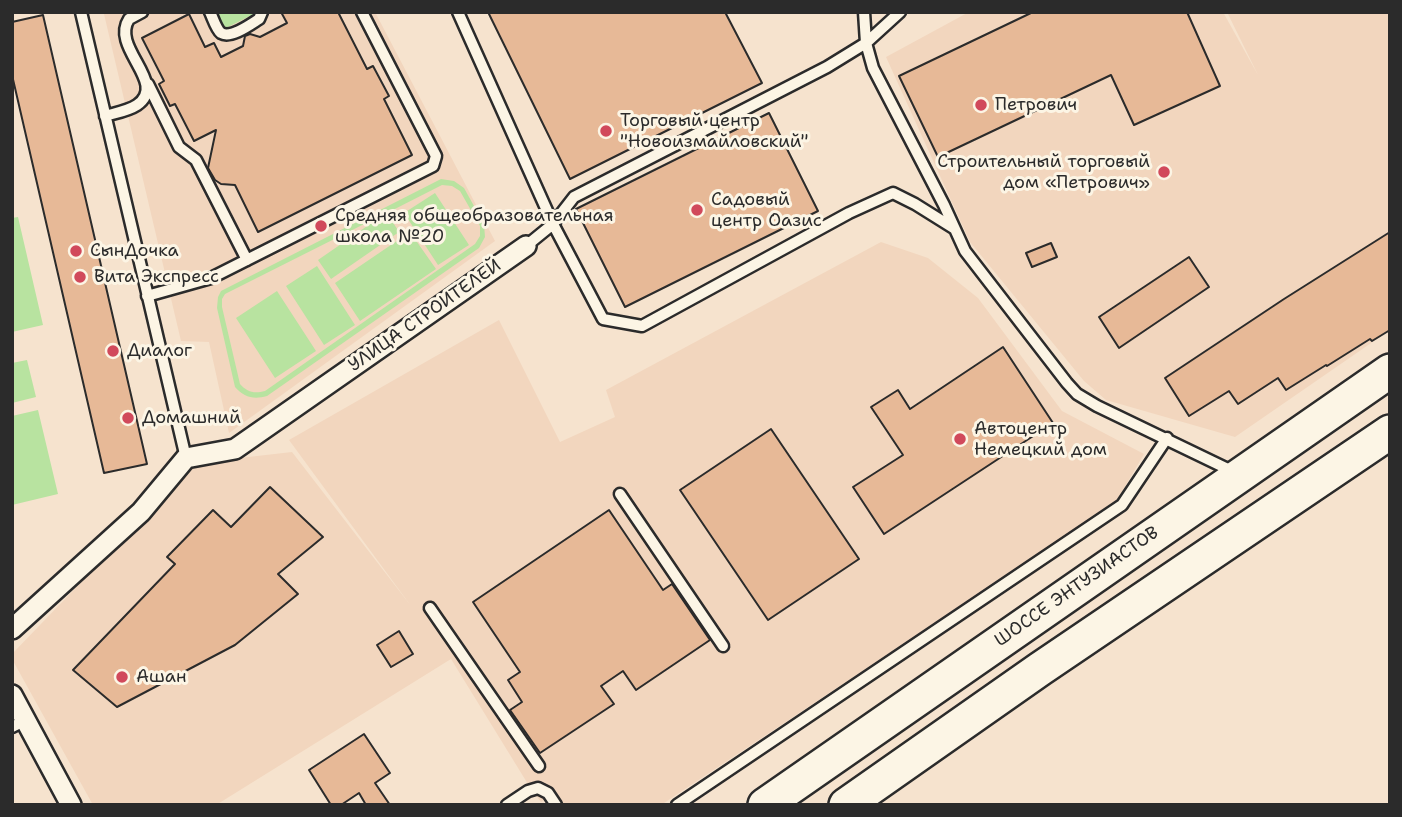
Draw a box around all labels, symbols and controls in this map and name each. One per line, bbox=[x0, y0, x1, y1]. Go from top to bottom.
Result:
place label: Петрович bbox=[995, 94, 1077, 116]
marker: Петрович bbox=[973, 97, 989, 113]
place label: Торговый центр "Новоизмайловский" bbox=[620, 110, 808, 152]
marker: Торговый центр "Новоизмайловский" bbox=[598, 123, 614, 139]
place label: Строительный торговый дом «Петрович» bbox=[937, 151, 1150, 194]
marker: Строительный торговый дом «Петрович» bbox=[1156, 164, 1172, 180]
place label: Садовый центр Оазис bbox=[711, 189, 822, 232]
marker: Садовый центр Оазис bbox=[689, 202, 705, 218]
place label: Средняя общеобразовательная школа №20 bbox=[335, 205, 614, 248]
marker: Средняя общеобразовательная школа №20 bbox=[313, 218, 329, 234]
place label: СынДочка bbox=[90, 240, 179, 262]
marker: СынДочка bbox=[68, 243, 84, 259]
street label: УЛИЦА СТРОИТЕЛЕЙ bbox=[345, 255, 505, 377]
place label: Вита Экспресс bbox=[94, 266, 219, 288]
marker: Вита Экспресс bbox=[72, 269, 88, 285]
place label: Диалог bbox=[127, 340, 192, 362]
marker: Диалог bbox=[105, 343, 121, 359]
place label: Домашний bbox=[142, 407, 241, 429]
marker: Домашний bbox=[120, 410, 136, 426]
place label: Автоцентр Немецкий дом bbox=[974, 418, 1107, 460]
marker: Автоцентр Немецкий дом bbox=[952, 431, 968, 447]
street label: ШОССЕ ЭНТУЗИАСТОВ bbox=[991, 522, 1163, 652]
place label: Ашан bbox=[136, 666, 187, 688]
marker: Ашан bbox=[114, 669, 130, 685]

